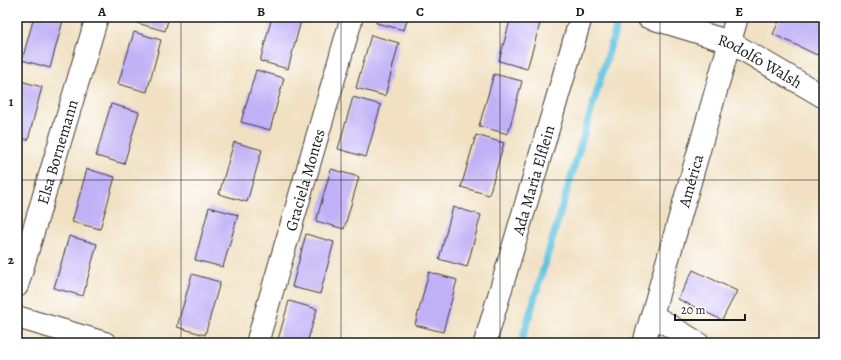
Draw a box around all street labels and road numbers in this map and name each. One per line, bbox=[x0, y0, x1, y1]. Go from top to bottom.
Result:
street label: Rodolfo Walsh bbox=[715, 29, 806, 94]
street label: Elsa Bornemann bbox=[32, 97, 84, 207]
street label: Ada Maria Elflein bbox=[507, 122, 561, 239]
street label: Graciela Montes bbox=[280, 126, 331, 234]
street label: América bbox=[673, 151, 709, 211]

